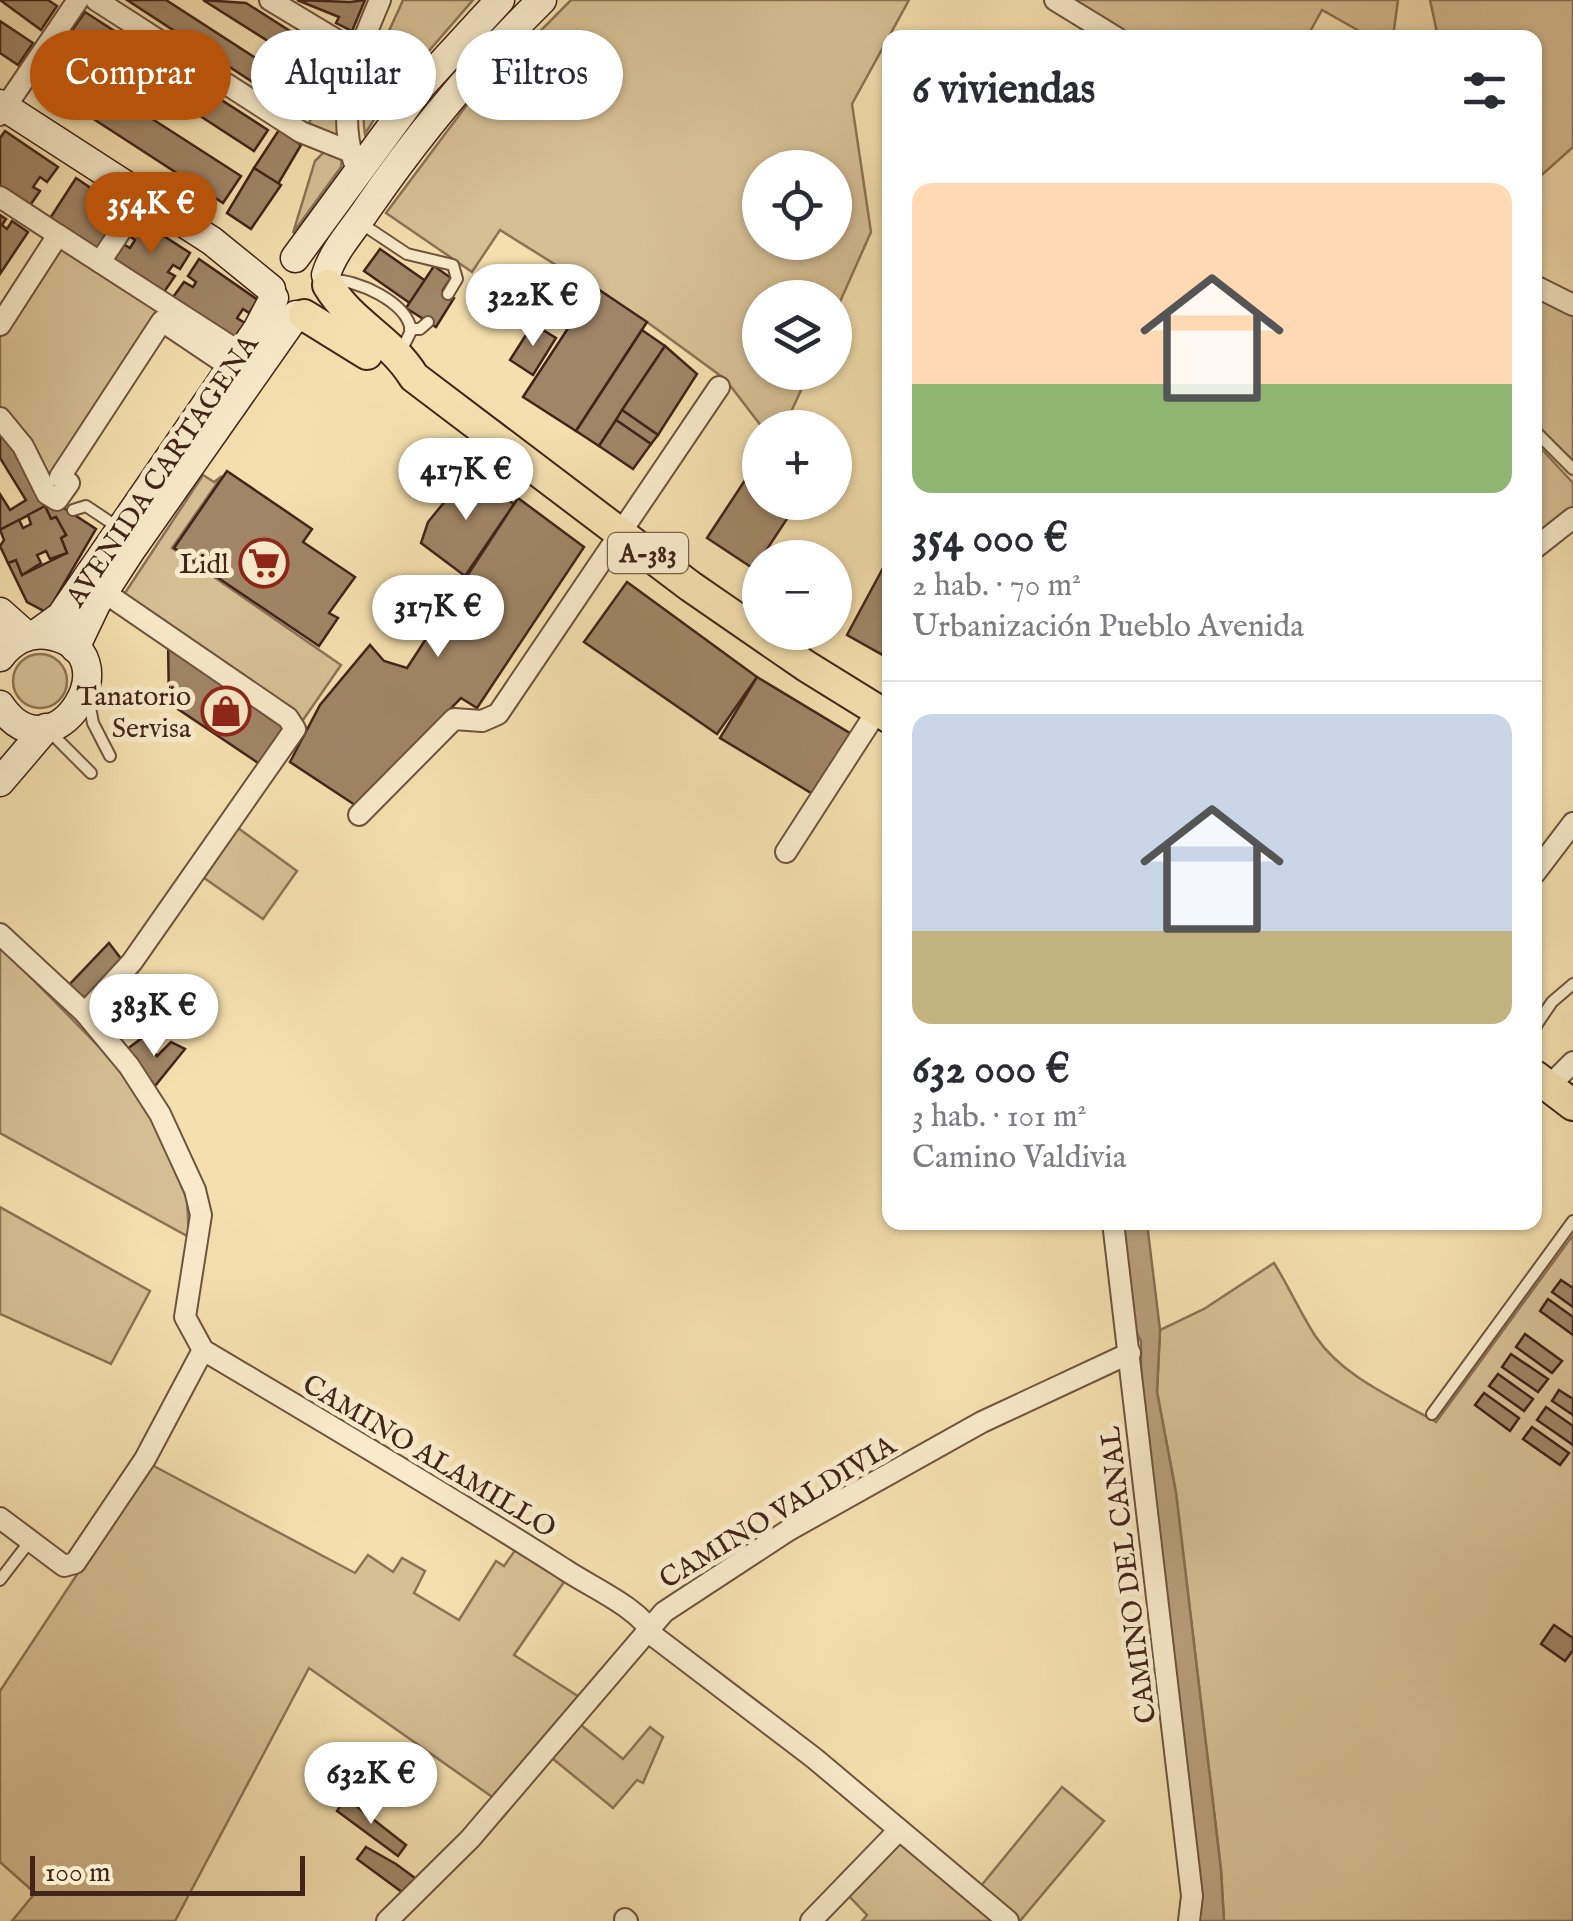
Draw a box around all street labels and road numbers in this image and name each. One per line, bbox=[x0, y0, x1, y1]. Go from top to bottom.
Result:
street label: AVENIDA CARTAGENA bbox=[58, 328, 268, 615]
road number: A-383 bbox=[608, 533, 688, 573]
street label: CAMINO ALAMILLO bbox=[296, 1368, 562, 1547]
street label: CAMINO DEL CANAL bbox=[1094, 1424, 1165, 1725]
street label: CAMINO VALDIVIA bbox=[654, 1428, 904, 1598]

